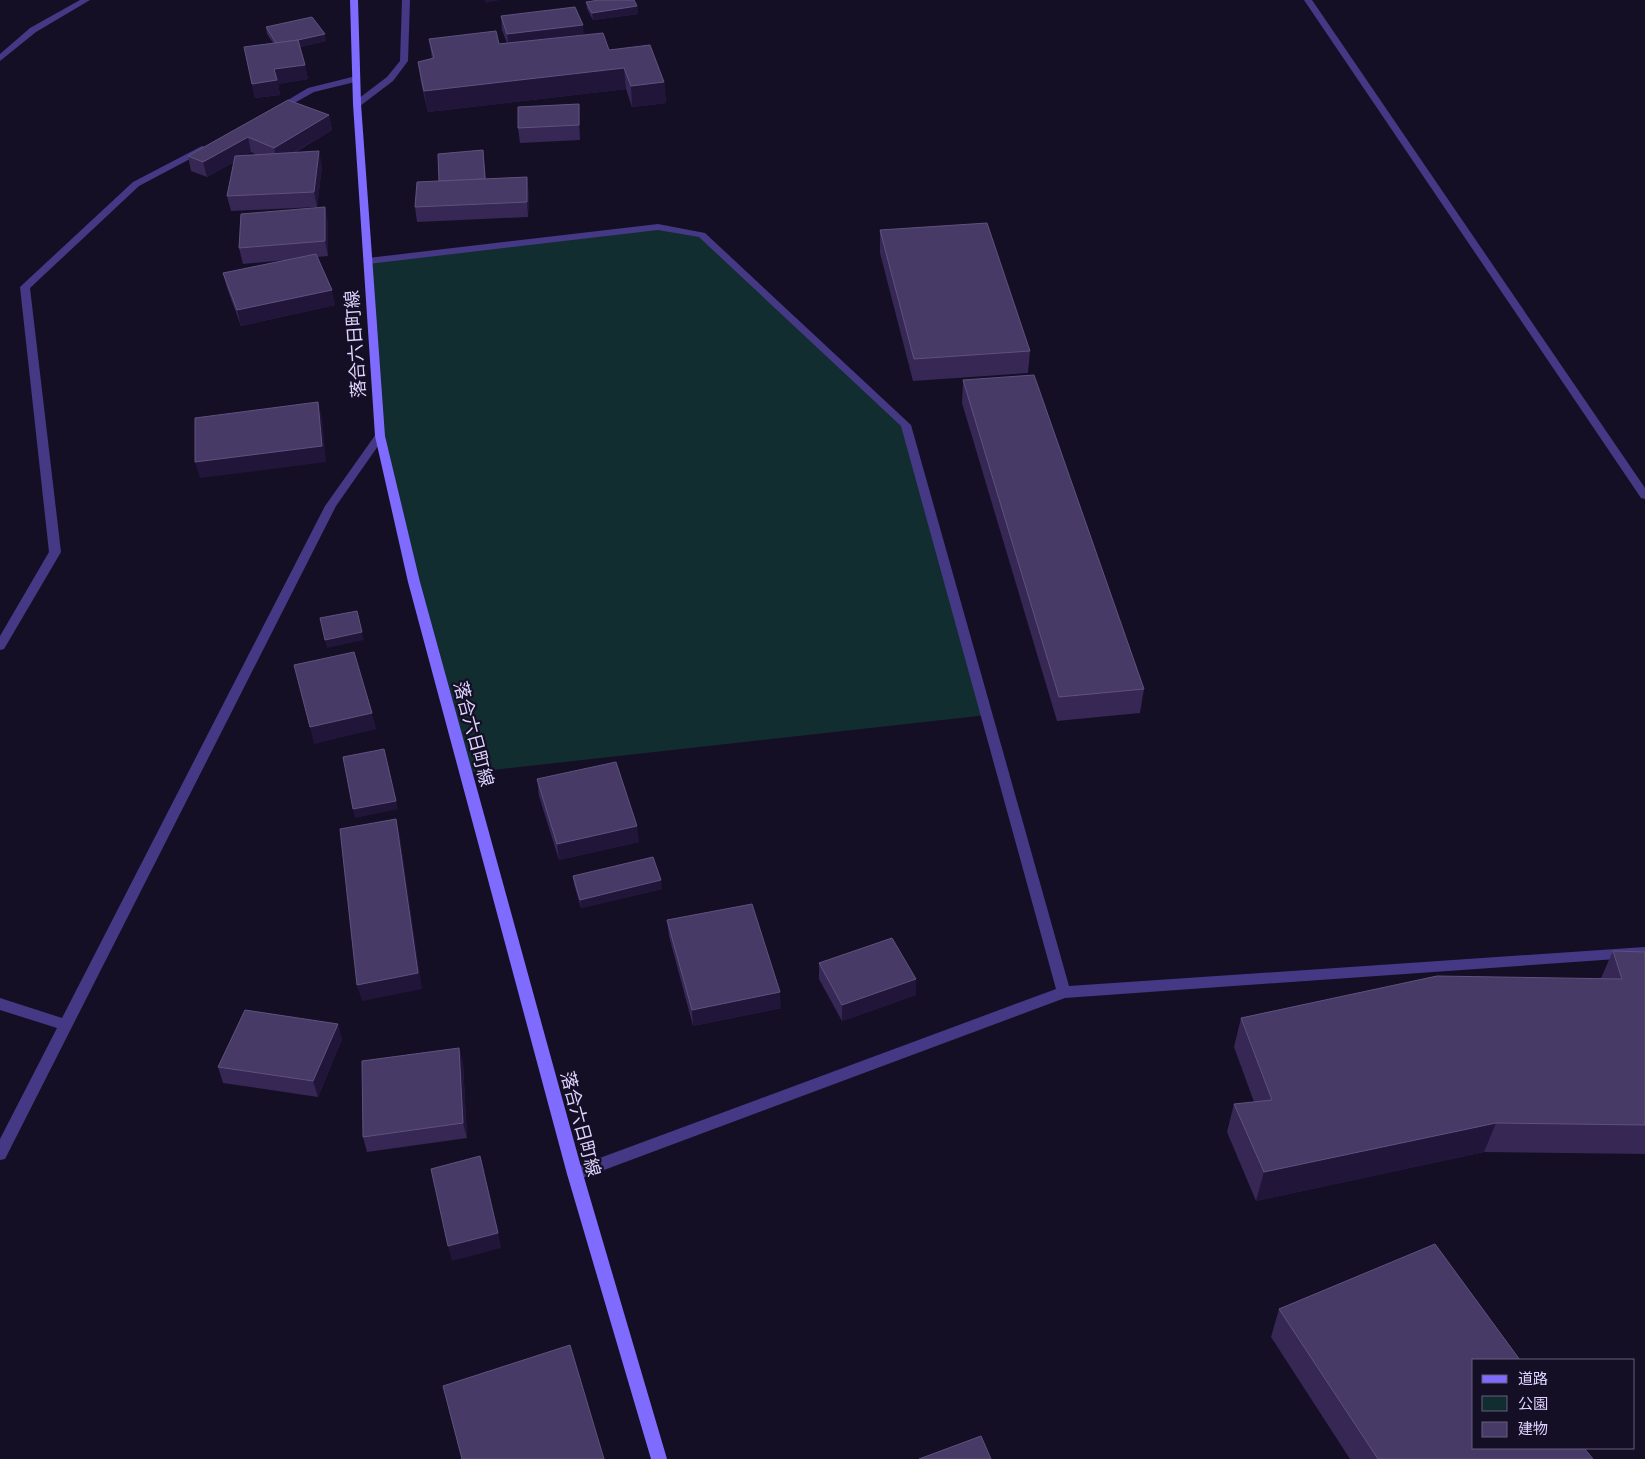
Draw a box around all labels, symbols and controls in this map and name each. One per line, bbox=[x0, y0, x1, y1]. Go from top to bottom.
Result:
street label: 落合六日町線 bbox=[342, 289, 370, 399]
street label: 落合六日町線 bbox=[449, 679, 497, 789]
street label: 落合六日町線 bbox=[556, 1069, 604, 1179]
legend bbox=[1472, 1359, 1635, 1449]
text: 道路 bbox=[1518, 1370, 1548, 1389]
text: 公園 bbox=[1518, 1395, 1548, 1414]
text: 建物 bbox=[1518, 1420, 1548, 1439]

